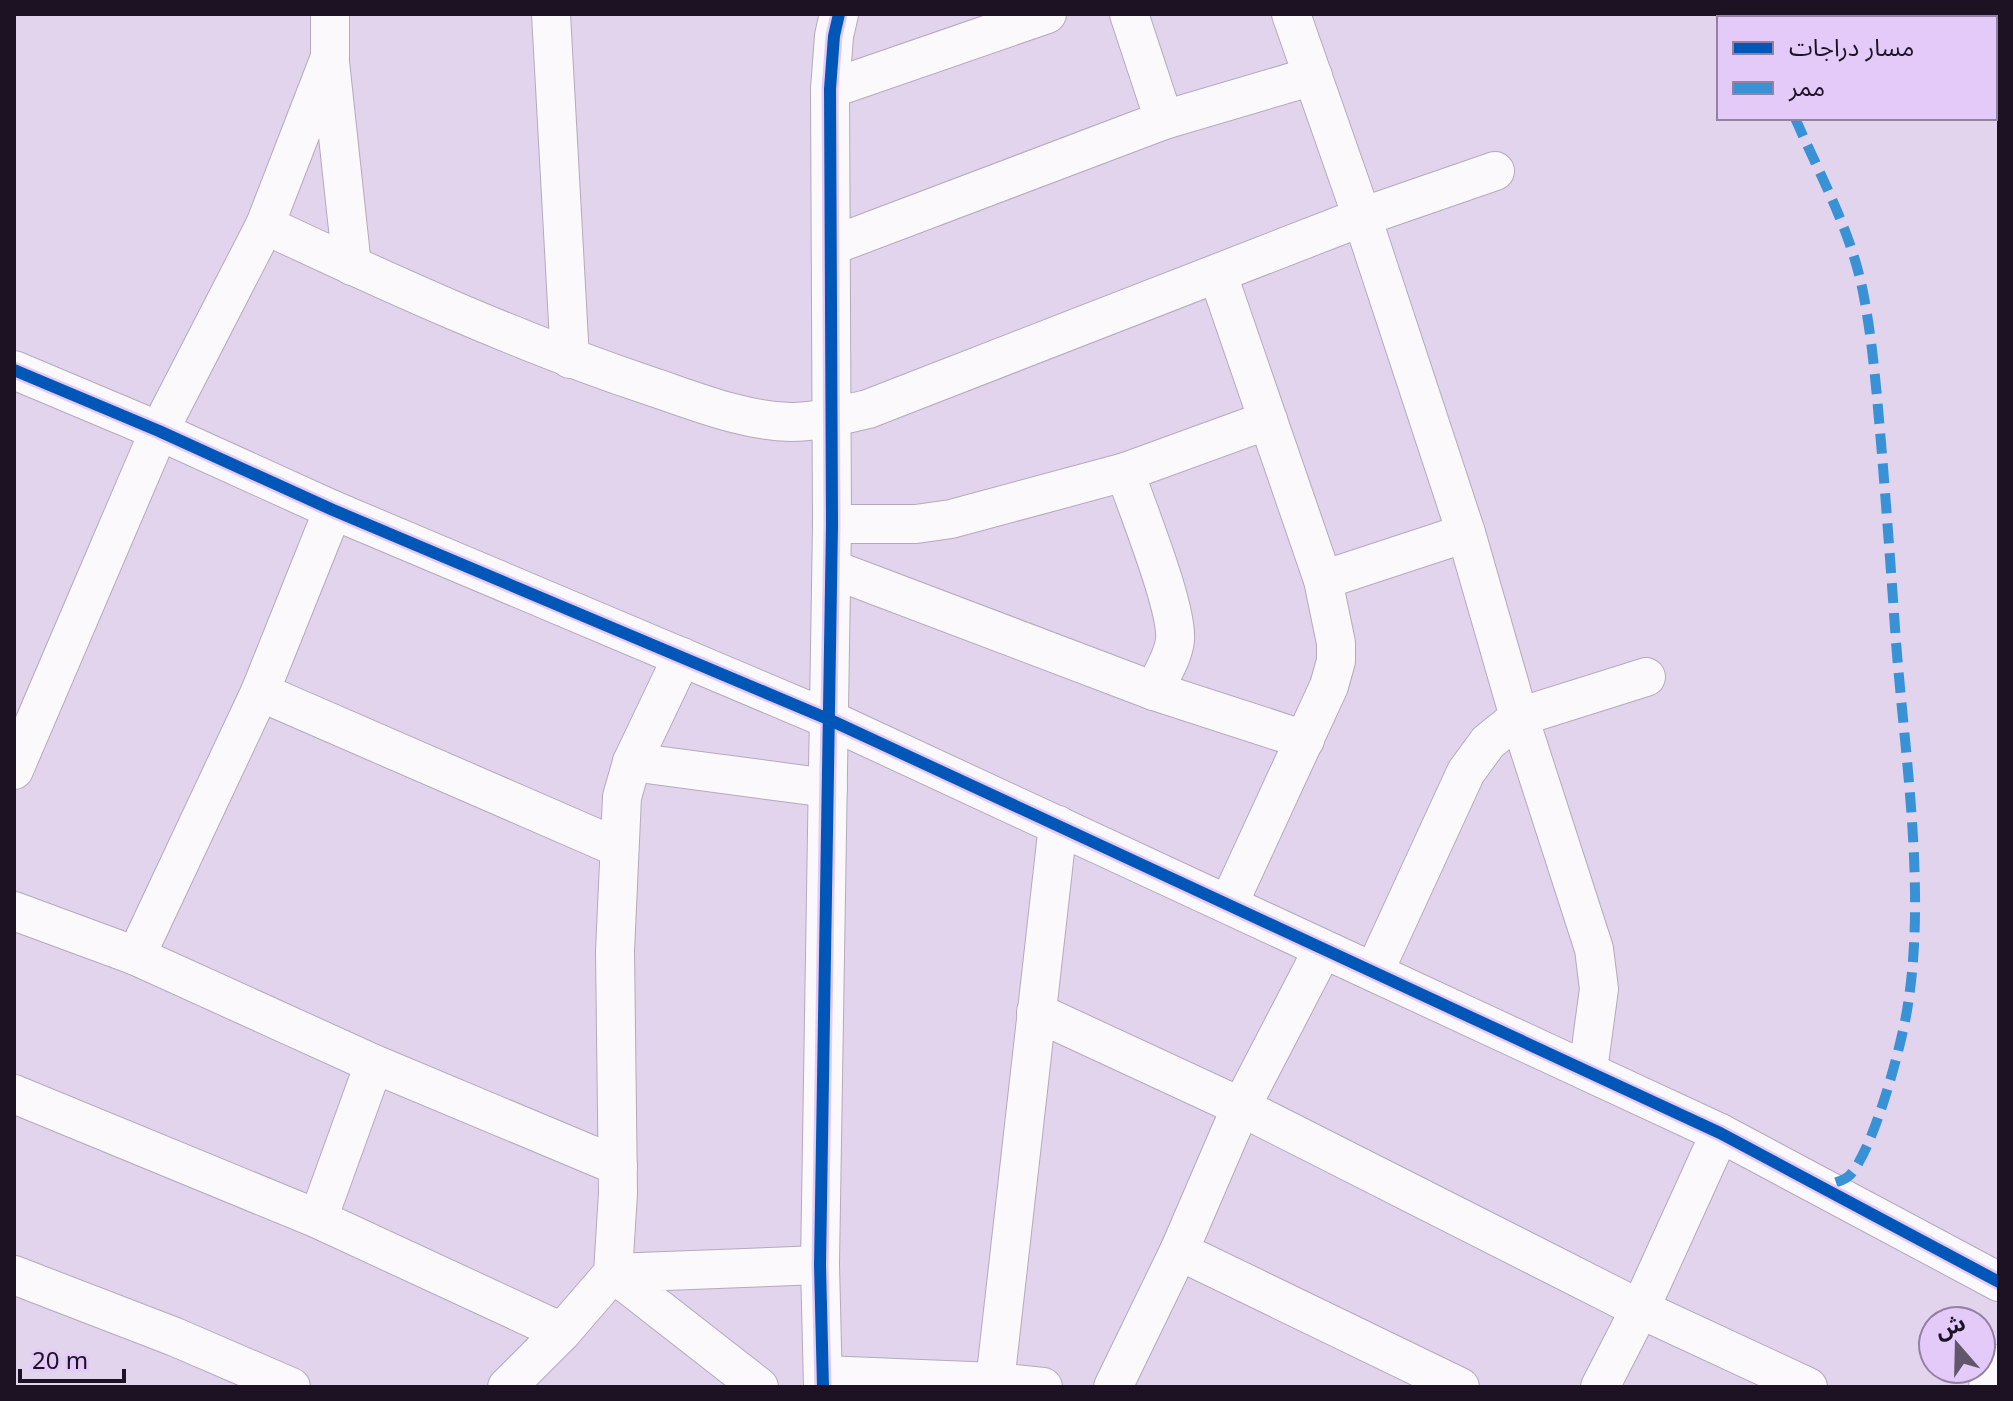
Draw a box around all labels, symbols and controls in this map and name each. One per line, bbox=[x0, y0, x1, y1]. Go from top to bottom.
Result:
legend bbox=[1717, 16, 1997, 120]
text: مسار دراجات bbox=[1789, 30, 1914, 63]
text: ممر bbox=[1788, 70, 1825, 103]
north arrow bbox=[1917, 1305, 1997, 1385]
text: ش bbox=[1931, 1306, 1969, 1345]
scale bar bbox=[20, 1333, 124, 1383]
text: 20 m bbox=[32, 1343, 88, 1376]

